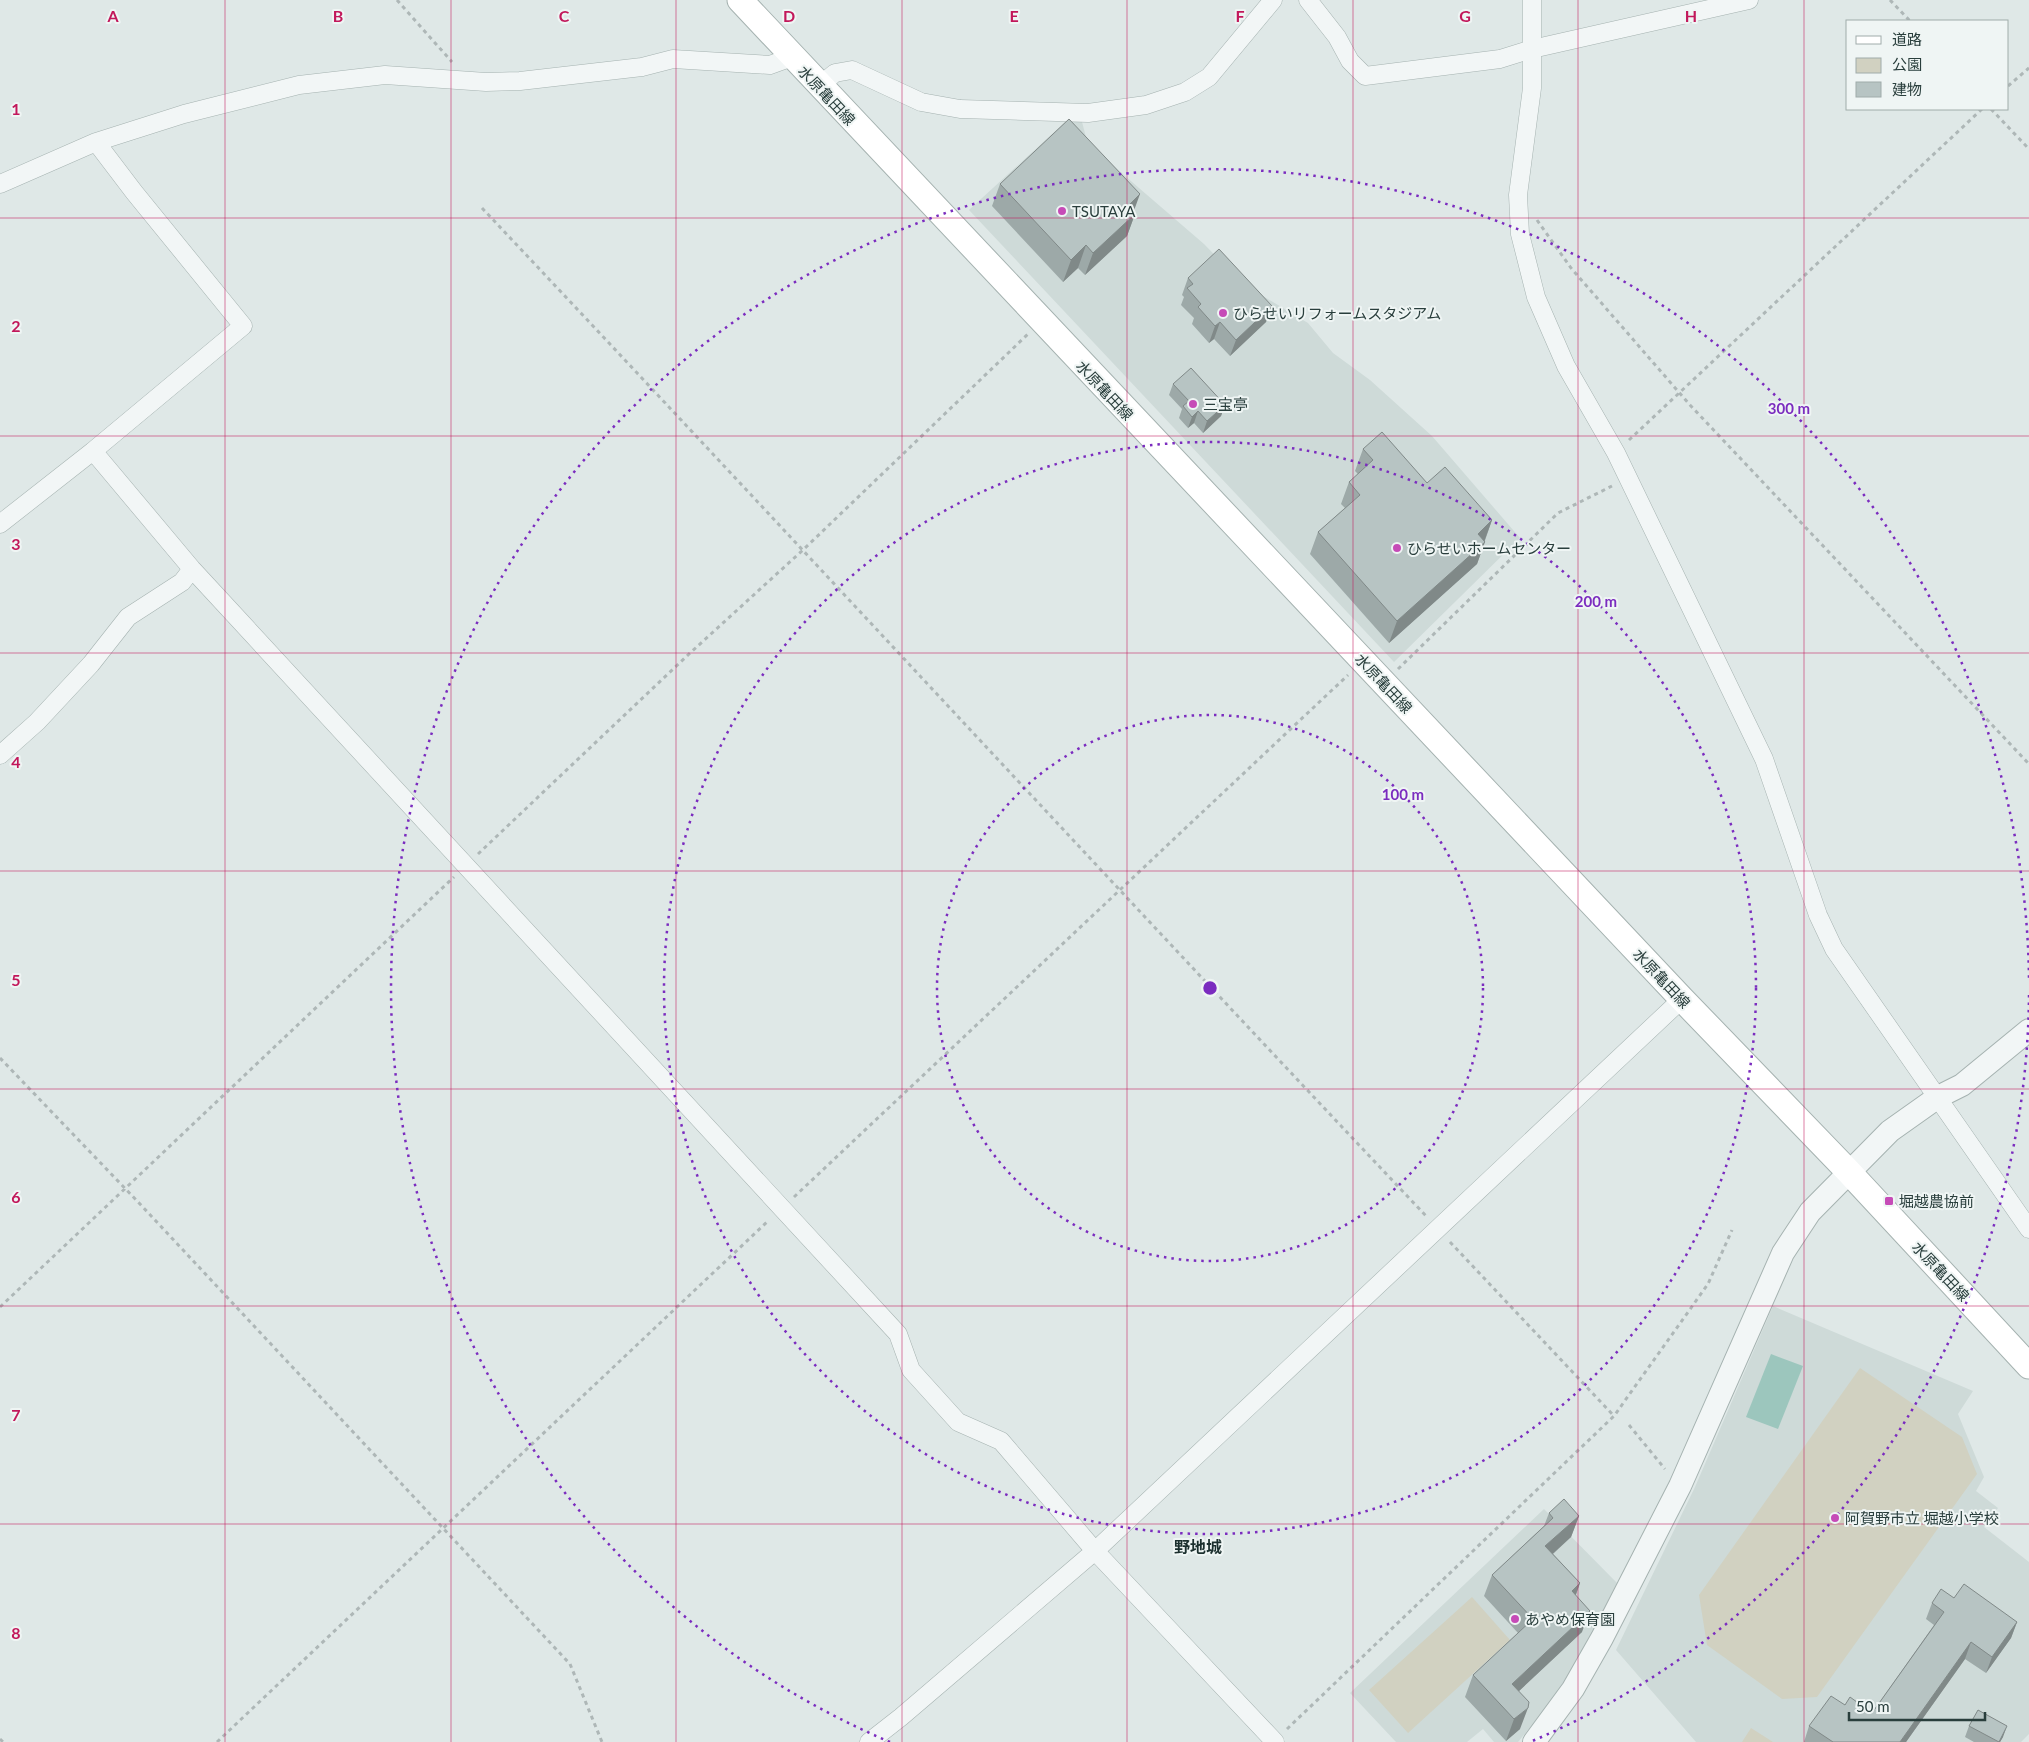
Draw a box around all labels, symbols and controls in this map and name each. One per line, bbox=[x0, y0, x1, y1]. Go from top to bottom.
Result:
text: A bbox=[106, 6, 119, 25]
text: B bbox=[333, 6, 343, 25]
text: C bbox=[559, 6, 570, 25]
text: D bbox=[783, 6, 795, 25]
text: E bbox=[1009, 6, 1019, 25]
text: F bbox=[1235, 6, 1245, 25]
text: G bbox=[1459, 6, 1471, 25]
text: H bbox=[1685, 6, 1697, 25]
legend bbox=[1846, 20, 2009, 110]
text: 道路 bbox=[1892, 30, 1922, 48]
text: 公園 bbox=[1892, 55, 1922, 73]
street label: 水原亀田線 bbox=[795, 61, 859, 129]
text: 建物 bbox=[1892, 80, 1922, 98]
text: 1 bbox=[11, 99, 21, 118]
place label: TSUTAYA bbox=[1072, 202, 1136, 220]
marker: TSUTAYA bbox=[1056, 205, 1068, 217]
place label: ひらせいリフォームスタジアム bbox=[1233, 304, 1441, 322]
marker: ひらせいリフォームスタジアム bbox=[1217, 307, 1229, 319]
text: 2 bbox=[11, 316, 21, 335]
street label: 水原亀田線 bbox=[1073, 356, 1137, 424]
place label: 三宝亭 bbox=[1203, 395, 1248, 413]
marker: 三宝亭 bbox=[1187, 398, 1199, 410]
text: 300 m bbox=[1768, 399, 1810, 417]
text: 3 bbox=[11, 534, 21, 553]
place label: ひらせいホームセンター bbox=[1407, 539, 1571, 557]
marker: ひらせいホームセンター bbox=[1391, 542, 1403, 554]
text: 200 m bbox=[1575, 592, 1617, 610]
street label: 水原亀田線 bbox=[1352, 649, 1416, 717]
text: 4 bbox=[11, 752, 21, 771]
text: 100 m bbox=[1382, 785, 1424, 803]
street label: 水原亀田線 bbox=[1630, 944, 1694, 1012]
text: 5 bbox=[11, 970, 21, 989]
centre of rings bbox=[1201, 979, 1219, 997]
text: 6 bbox=[11, 1187, 21, 1206]
place label: 堀越農協前 bbox=[1899, 1192, 1974, 1210]
marker: 堀越農協前 bbox=[1883, 1195, 1895, 1207]
street label: 水原亀田線 bbox=[1909, 1237, 1973, 1305]
text: 7 bbox=[11, 1405, 21, 1424]
place label: 阿賀野市立 堀越小学校 bbox=[1845, 1509, 1999, 1527]
marker: 阿賀野市立 堀越小学校 bbox=[1829, 1512, 1841, 1524]
district label: 野地城 bbox=[1174, 1537, 1222, 1556]
place label: あやめ保育園 bbox=[1525, 1610, 1615, 1628]
marker: あやめ保育園 bbox=[1509, 1613, 1521, 1625]
text: 8 bbox=[11, 1623, 21, 1642]
scale bar bbox=[1849, 1690, 1985, 1722]
text: 50 m bbox=[1856, 1697, 1890, 1715]

